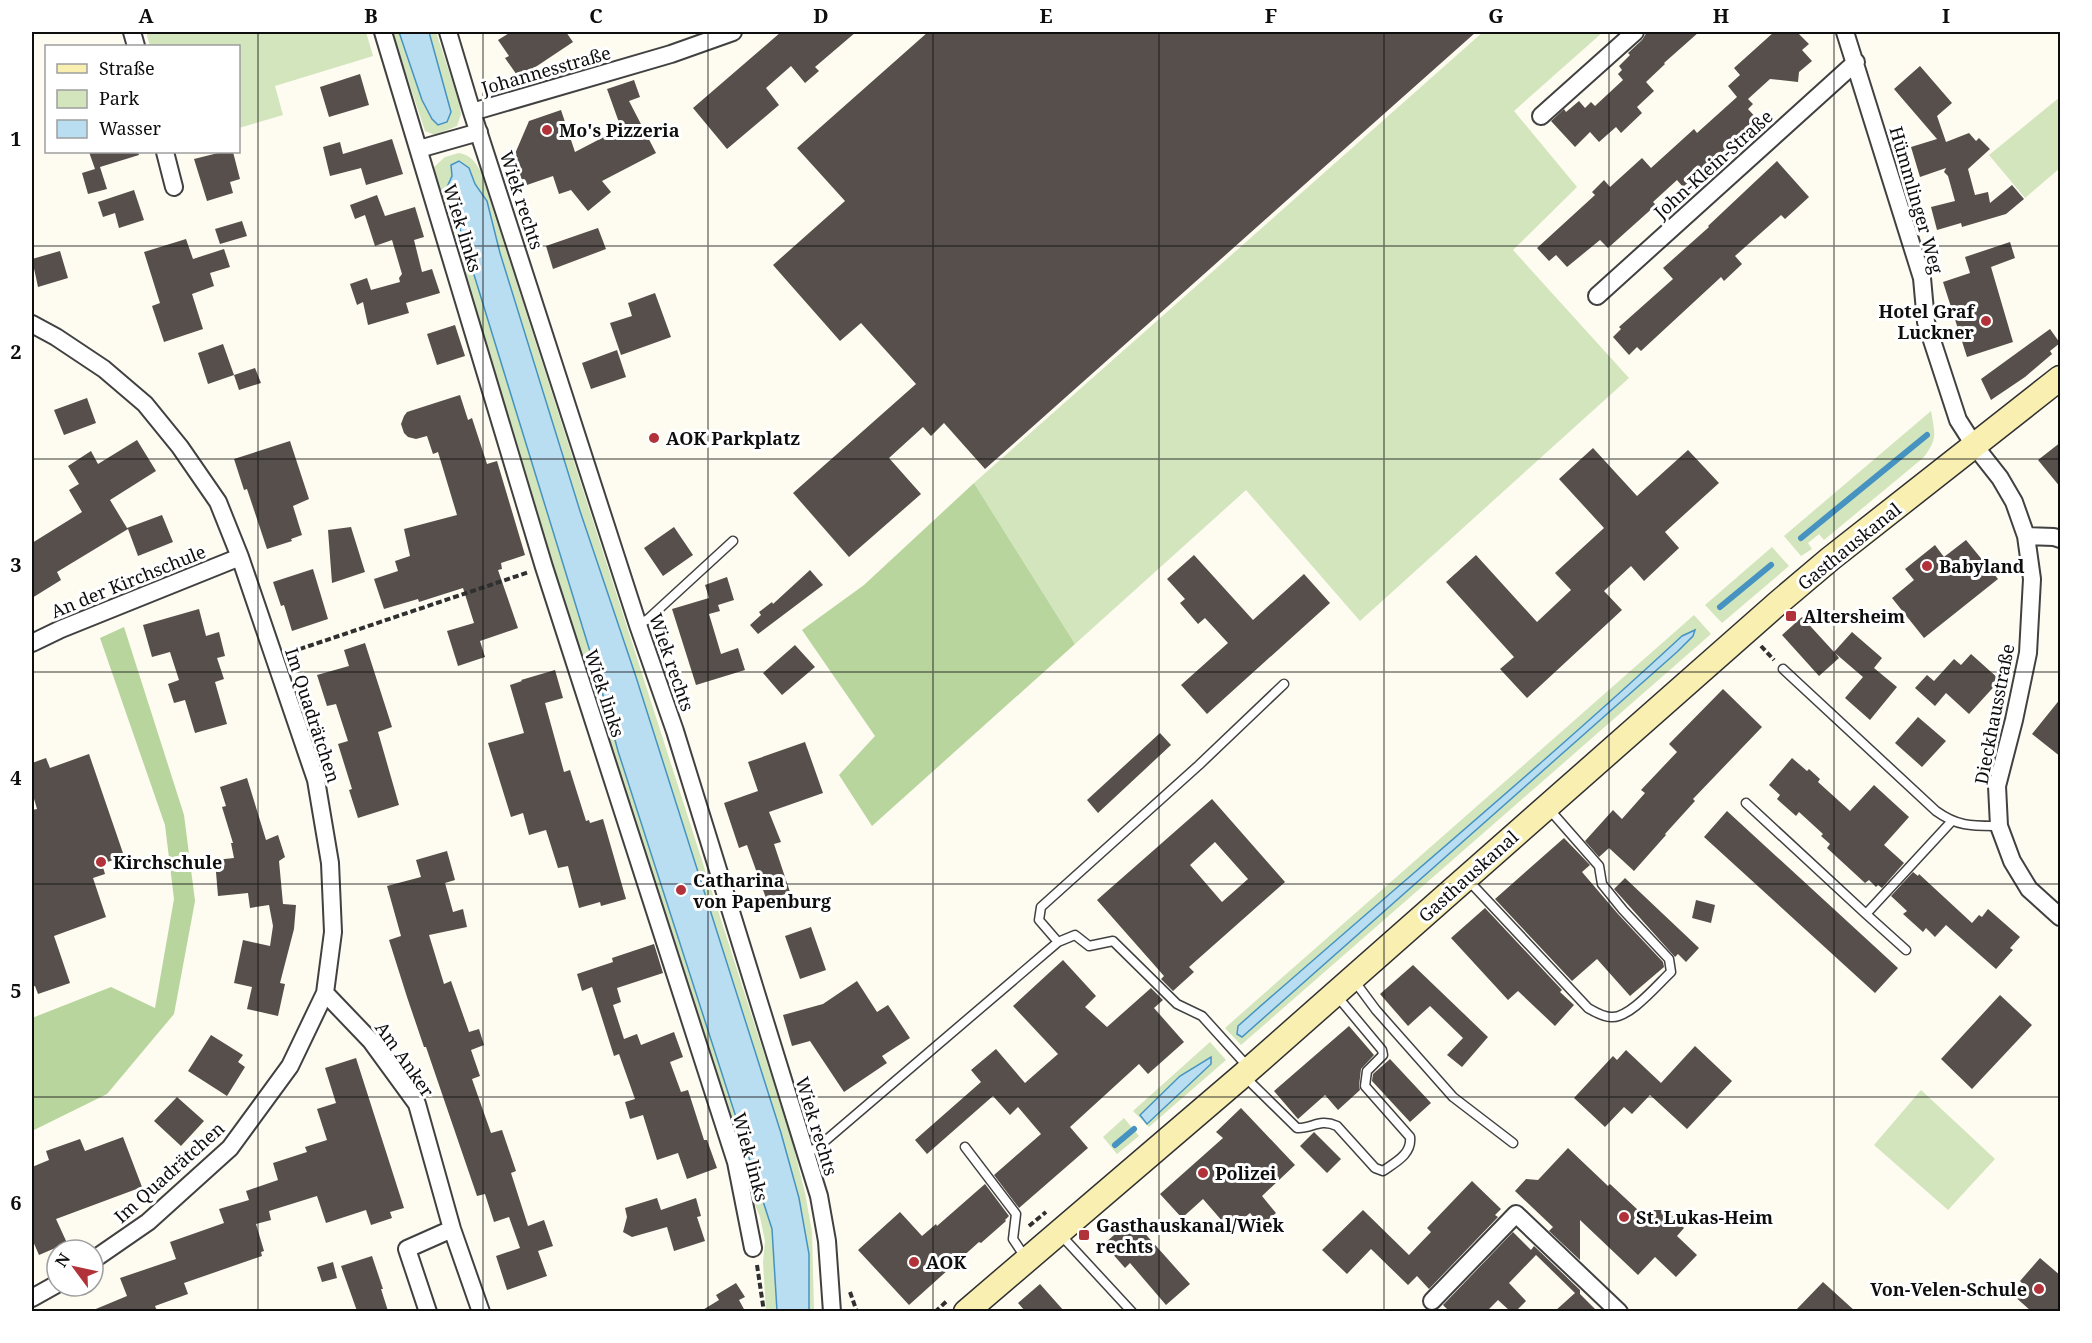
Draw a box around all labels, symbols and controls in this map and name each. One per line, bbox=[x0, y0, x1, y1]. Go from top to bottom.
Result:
text: A bbox=[138, 2, 154, 29]
text: B bbox=[364, 2, 378, 29]
text: C bbox=[589, 2, 603, 29]
text: D bbox=[813, 2, 829, 29]
text: E bbox=[1039, 2, 1053, 29]
text: F bbox=[1265, 2, 1277, 29]
text: G bbox=[1488, 2, 1504, 29]
text: H bbox=[1713, 2, 1729, 29]
text: I bbox=[1942, 2, 1950, 29]
street label: Johannesstraße bbox=[478, 40, 613, 100]
legend bbox=[45, 45, 240, 153]
text: Straße bbox=[99, 56, 155, 80]
text: Park bbox=[99, 86, 139, 110]
street label: John-Klein-Straße bbox=[1648, 104, 1777, 224]
text: Wasser bbox=[99, 116, 162, 140]
place label: Mo's Pizzeria bbox=[559, 118, 680, 142]
marker: Mo's Pizzeria bbox=[540, 123, 554, 137]
street label: Hümmlinger Weg bbox=[1884, 124, 1950, 277]
text: 1 bbox=[10, 125, 22, 152]
street label: Wiek rechts bbox=[495, 148, 549, 252]
street label: Wiek links bbox=[438, 181, 488, 275]
place label: Hotel Graf Luckner bbox=[1879, 299, 1976, 344]
marker: Hotel Graf Luckner bbox=[1979, 314, 1993, 328]
text: 2 bbox=[10, 338, 22, 365]
place label: AOK Parkplatz bbox=[666, 426, 800, 450]
marker: AOK Parkplatz bbox=[647, 431, 661, 445]
street label: Gasthauskanal bbox=[1792, 497, 1906, 595]
street label: An der Kirchschule bbox=[47, 539, 209, 623]
text: 3 bbox=[10, 551, 22, 578]
place label: Babyland bbox=[1939, 554, 2025, 578]
marker: Babyland bbox=[1920, 559, 1934, 573]
place label: Altersheim bbox=[1803, 604, 1905, 628]
marker: Altersheim bbox=[1784, 609, 1798, 623]
street label: Wiek rechts bbox=[644, 610, 700, 714]
street label: Dieckhausstraße bbox=[1969, 642, 2019, 786]
street label: Im Quadrätchen bbox=[280, 645, 346, 786]
street label: Wiek links bbox=[580, 646, 630, 740]
text: 4 bbox=[10, 764, 22, 791]
street label: Gasthauskanal bbox=[1413, 824, 1523, 927]
place label: Kirchschule bbox=[113, 850, 222, 874]
marker: Kirchschule bbox=[94, 855, 108, 869]
place label: Catharina von Papenburg bbox=[693, 868, 832, 913]
marker: Catharina von Papenburg bbox=[674, 883, 688, 897]
text: 5 bbox=[10, 977, 22, 1004]
street label: Am Anker bbox=[370, 1016, 440, 1102]
street label: Wiek rechts bbox=[791, 1074, 843, 1178]
street label: Wiek links bbox=[728, 1110, 774, 1204]
street label: Im Quadrätchen bbox=[109, 1116, 229, 1228]
place label: Polizei bbox=[1215, 1161, 1277, 1185]
marker: Polizei bbox=[1196, 1166, 1210, 1180]
text: 6 bbox=[10, 1189, 22, 1216]
place label: St. Lukas-Heim bbox=[1636, 1205, 1773, 1229]
marker: St. Lukas-Heim bbox=[1617, 1210, 1631, 1224]
place label: Gasthauskanal/Wiek rechts bbox=[1096, 1213, 1285, 1258]
marker: Gasthauskanal/Wiek rechts bbox=[1077, 1228, 1091, 1242]
north arrow bbox=[45, 1238, 105, 1298]
text: N bbox=[50, 1248, 75, 1271]
place label: AOK bbox=[926, 1250, 967, 1274]
marker: AOK bbox=[907, 1255, 921, 1269]
place label: Von-Velen-Schule bbox=[1870, 1277, 2027, 1301]
marker: Von-Velen-Schule bbox=[2032, 1282, 2046, 1296]

